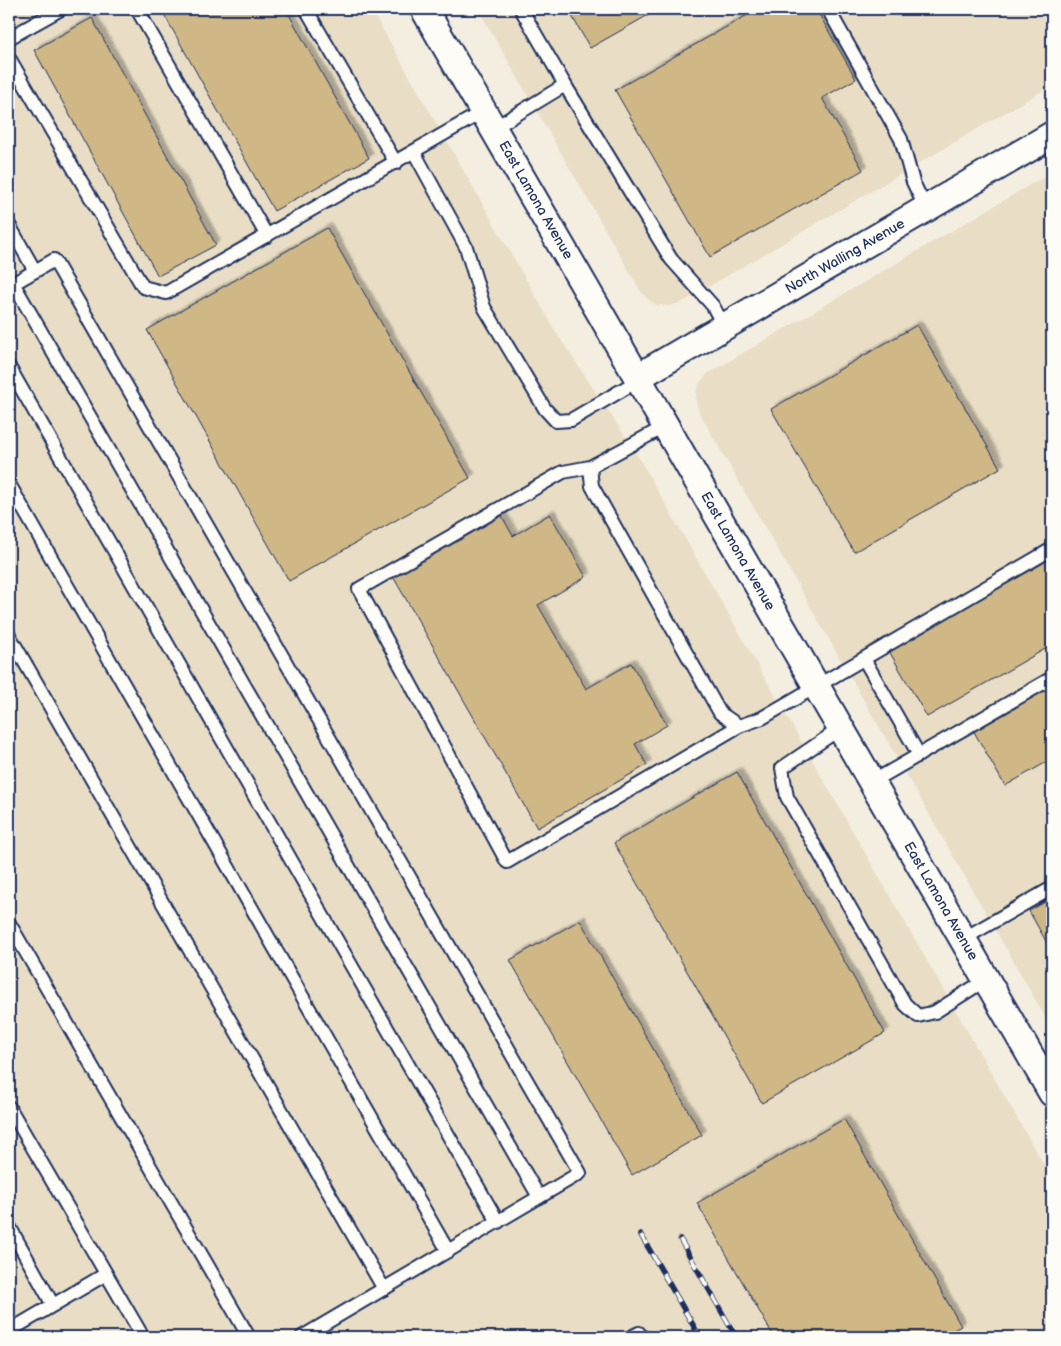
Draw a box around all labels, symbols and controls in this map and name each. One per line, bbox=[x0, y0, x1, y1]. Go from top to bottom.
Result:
street label: East Lamona Avenue bbox=[495, 138, 577, 262]
street label: North Walling Avenue bbox=[782, 215, 908, 297]
street label: East Lamona Avenue bbox=[697, 489, 779, 613]
street label: East Lamona Avenue bbox=[900, 839, 982, 963]

